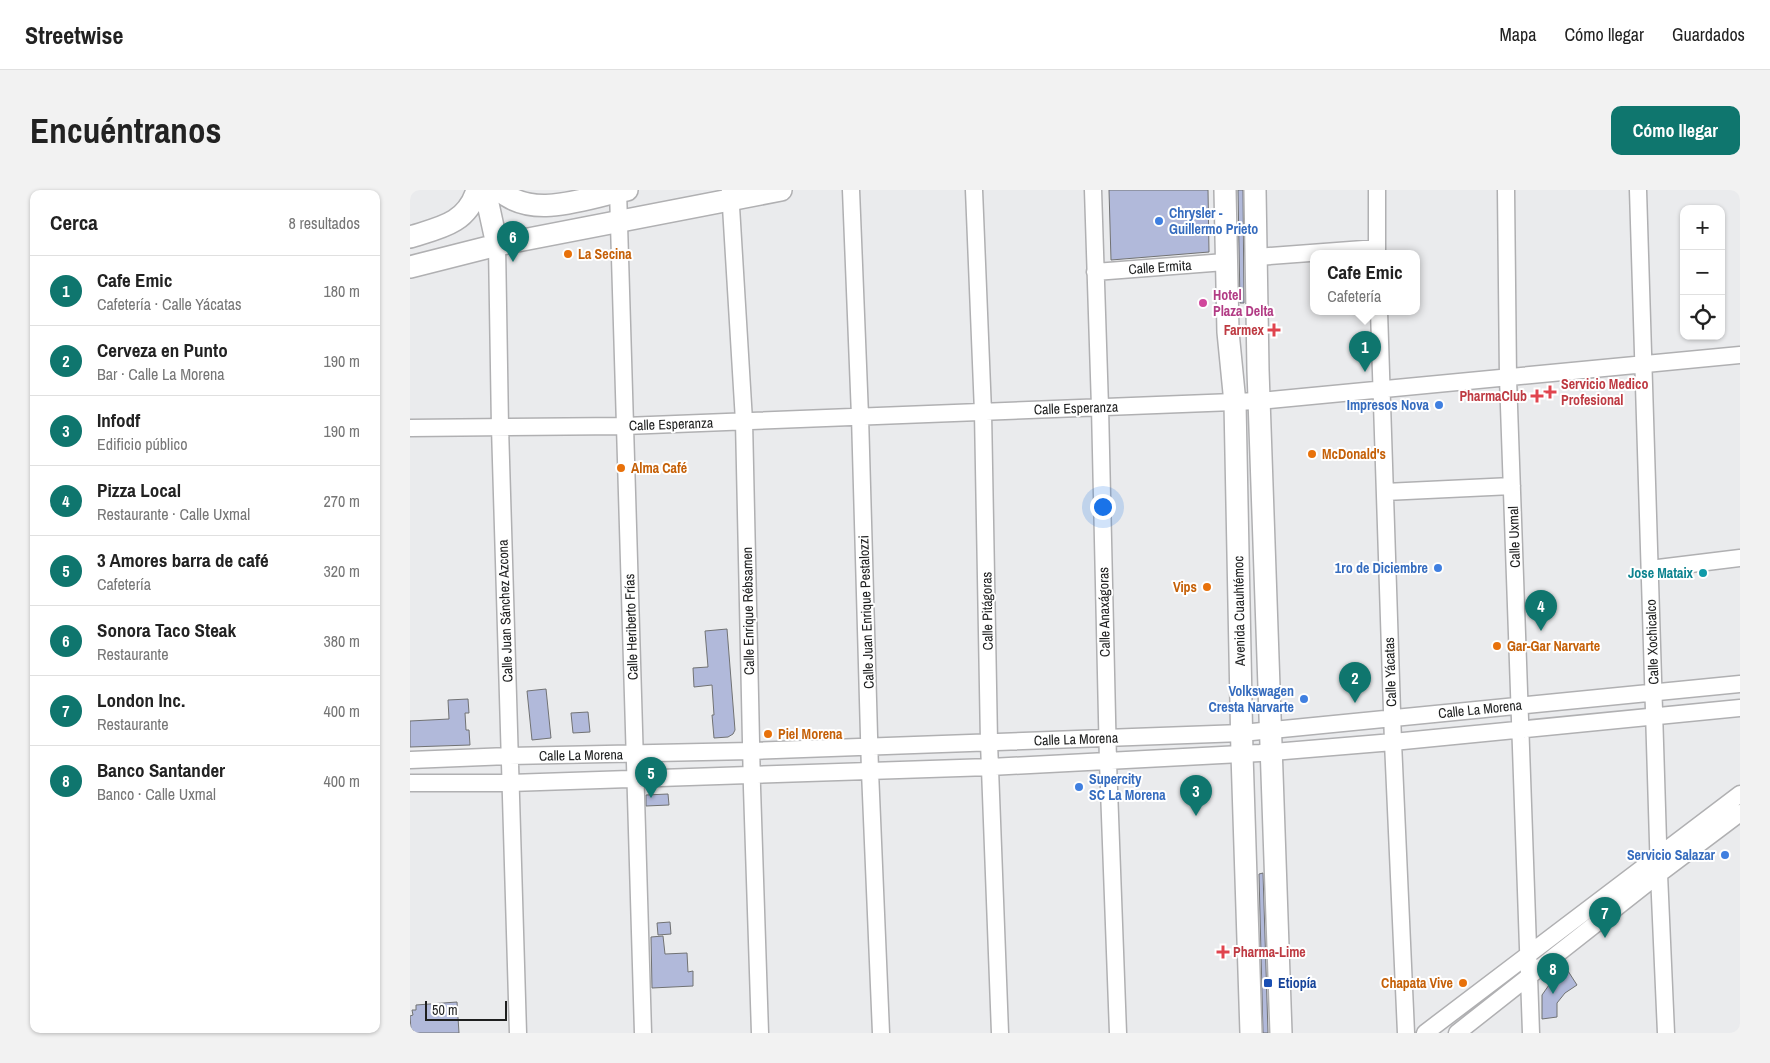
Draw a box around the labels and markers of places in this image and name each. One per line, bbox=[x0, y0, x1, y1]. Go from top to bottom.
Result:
place label: Chrysler - Guillermo Prieto bbox=[1169, 204, 1258, 238]
marker: Chrysler - Guillermo Prieto bbox=[1153, 215, 1165, 227]
pin: 6 bbox=[497, 221, 529, 262]
place label: La Secina bbox=[578, 245, 632, 263]
marker: La Secina bbox=[562, 248, 574, 260]
place label: Hotel Plaza Delta bbox=[1213, 286, 1274, 320]
marker: Hotel Plaza Delta bbox=[1197, 297, 1209, 309]
place label: Farmex bbox=[1224, 321, 1265, 339]
marker: Farmex bbox=[1268, 324, 1280, 336]
pin: 1 bbox=[1349, 331, 1381, 372]
place label: Servicio Medico Profesional bbox=[1561, 375, 1648, 409]
marker: Servicio Medico Profesional bbox=[1543, 385, 1557, 399]
place label: PharmaClub bbox=[1459, 387, 1527, 405]
marker: PharmaClub bbox=[1531, 390, 1543, 402]
place label: Impresos Nova bbox=[1347, 396, 1430, 414]
marker: Impresos Nova bbox=[1433, 399, 1445, 411]
place label: McDonald's bbox=[1322, 445, 1386, 463]
marker: McDonald's bbox=[1306, 448, 1318, 460]
place label: Alma Café bbox=[631, 459, 687, 477]
marker: Alma Café bbox=[615, 462, 627, 474]
place label: 1ro de Diciembre bbox=[1335, 559, 1428, 577]
marker: 1ro de Diciembre bbox=[1432, 562, 1444, 574]
place label: Jose Mataix bbox=[1628, 564, 1694, 582]
marker: Jose Mataix bbox=[1697, 567, 1709, 579]
place label: Vips bbox=[1173, 578, 1197, 596]
marker: Vips bbox=[1201, 581, 1213, 593]
pin: 4 bbox=[1525, 590, 1557, 631]
place label: Gar-Gar Narvarte bbox=[1507, 637, 1600, 655]
marker: Gar-Gar Narvarte bbox=[1491, 640, 1503, 652]
pin: 2 bbox=[1339, 662, 1371, 703]
place label: Volkswagen Cresta Narvarte bbox=[1209, 682, 1294, 716]
marker: Volkswagen Cresta Narvarte bbox=[1298, 693, 1310, 705]
place label: Piel Morena bbox=[778, 725, 843, 743]
marker: Piel Morena bbox=[762, 728, 774, 740]
pin: 5 bbox=[635, 757, 667, 798]
place label: Supercity SC La Morena bbox=[1089, 770, 1166, 804]
pin: 3 bbox=[1180, 775, 1212, 816]
marker: Supercity SC La Morena bbox=[1073, 781, 1085, 793]
place label: Servicio Salazar bbox=[1627, 846, 1716, 864]
marker: Servicio Salazar bbox=[1719, 849, 1731, 861]
pin: 7 bbox=[1589, 897, 1621, 938]
place label: Pharma-Lime bbox=[1233, 943, 1306, 961]
marker: Pharma-Lime bbox=[1217, 946, 1229, 958]
pin: 8 bbox=[1537, 953, 1569, 994]
place label: Etiopía bbox=[1278, 974, 1317, 992]
place label: Chapata Vive bbox=[1381, 974, 1453, 992]
marker: Etiopía bbox=[1262, 977, 1274, 989]
marker: Chapata Vive bbox=[1457, 977, 1469, 989]

